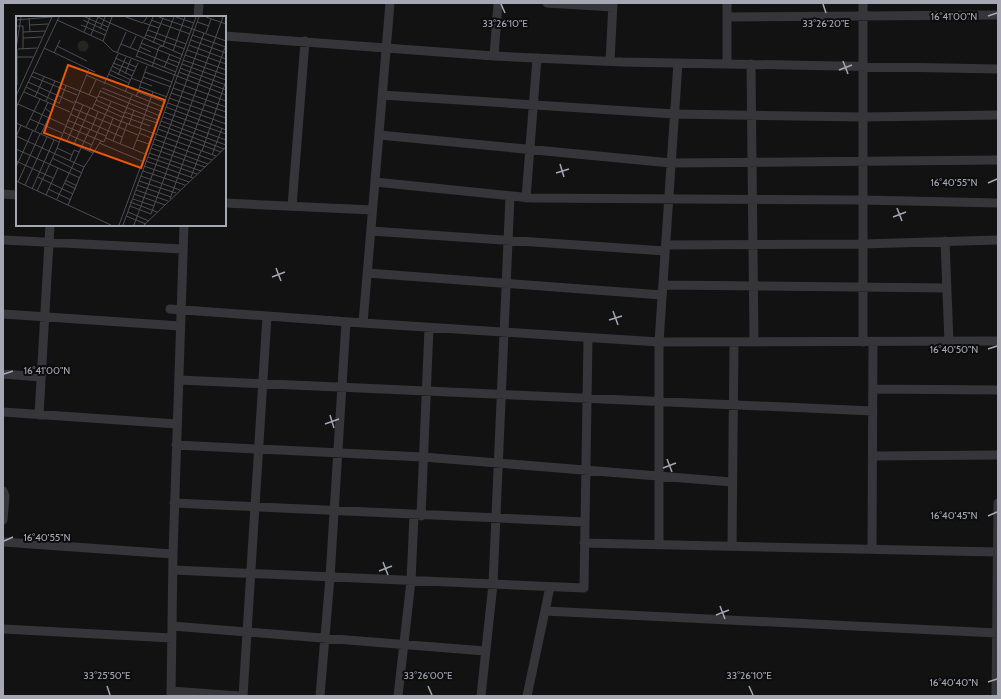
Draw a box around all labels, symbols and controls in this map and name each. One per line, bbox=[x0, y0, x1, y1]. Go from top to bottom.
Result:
text: 16°41'00"N bbox=[931, 10, 977, 23]
inset map bbox=[16, 16, 226, 226]
text: 33°26'10"E bbox=[482, 17, 528, 30]
text: 33°26'20"E bbox=[802, 17, 850, 30]
text: 16°40'55"N bbox=[930, 176, 978, 189]
text: 16°40'50"N bbox=[930, 343, 978, 356]
text: 16°41'00"N bbox=[24, 364, 70, 377]
text: 16°40'45"N bbox=[930, 509, 978, 522]
text: 16°40'55"N bbox=[23, 531, 71, 544]
text: 33°25'50"E bbox=[83, 669, 131, 682]
text: 33°26'00"E bbox=[403, 669, 453, 682]
text: 33°26'10"E bbox=[726, 669, 772, 682]
text: 16°40'40"N bbox=[930, 676, 978, 689]

